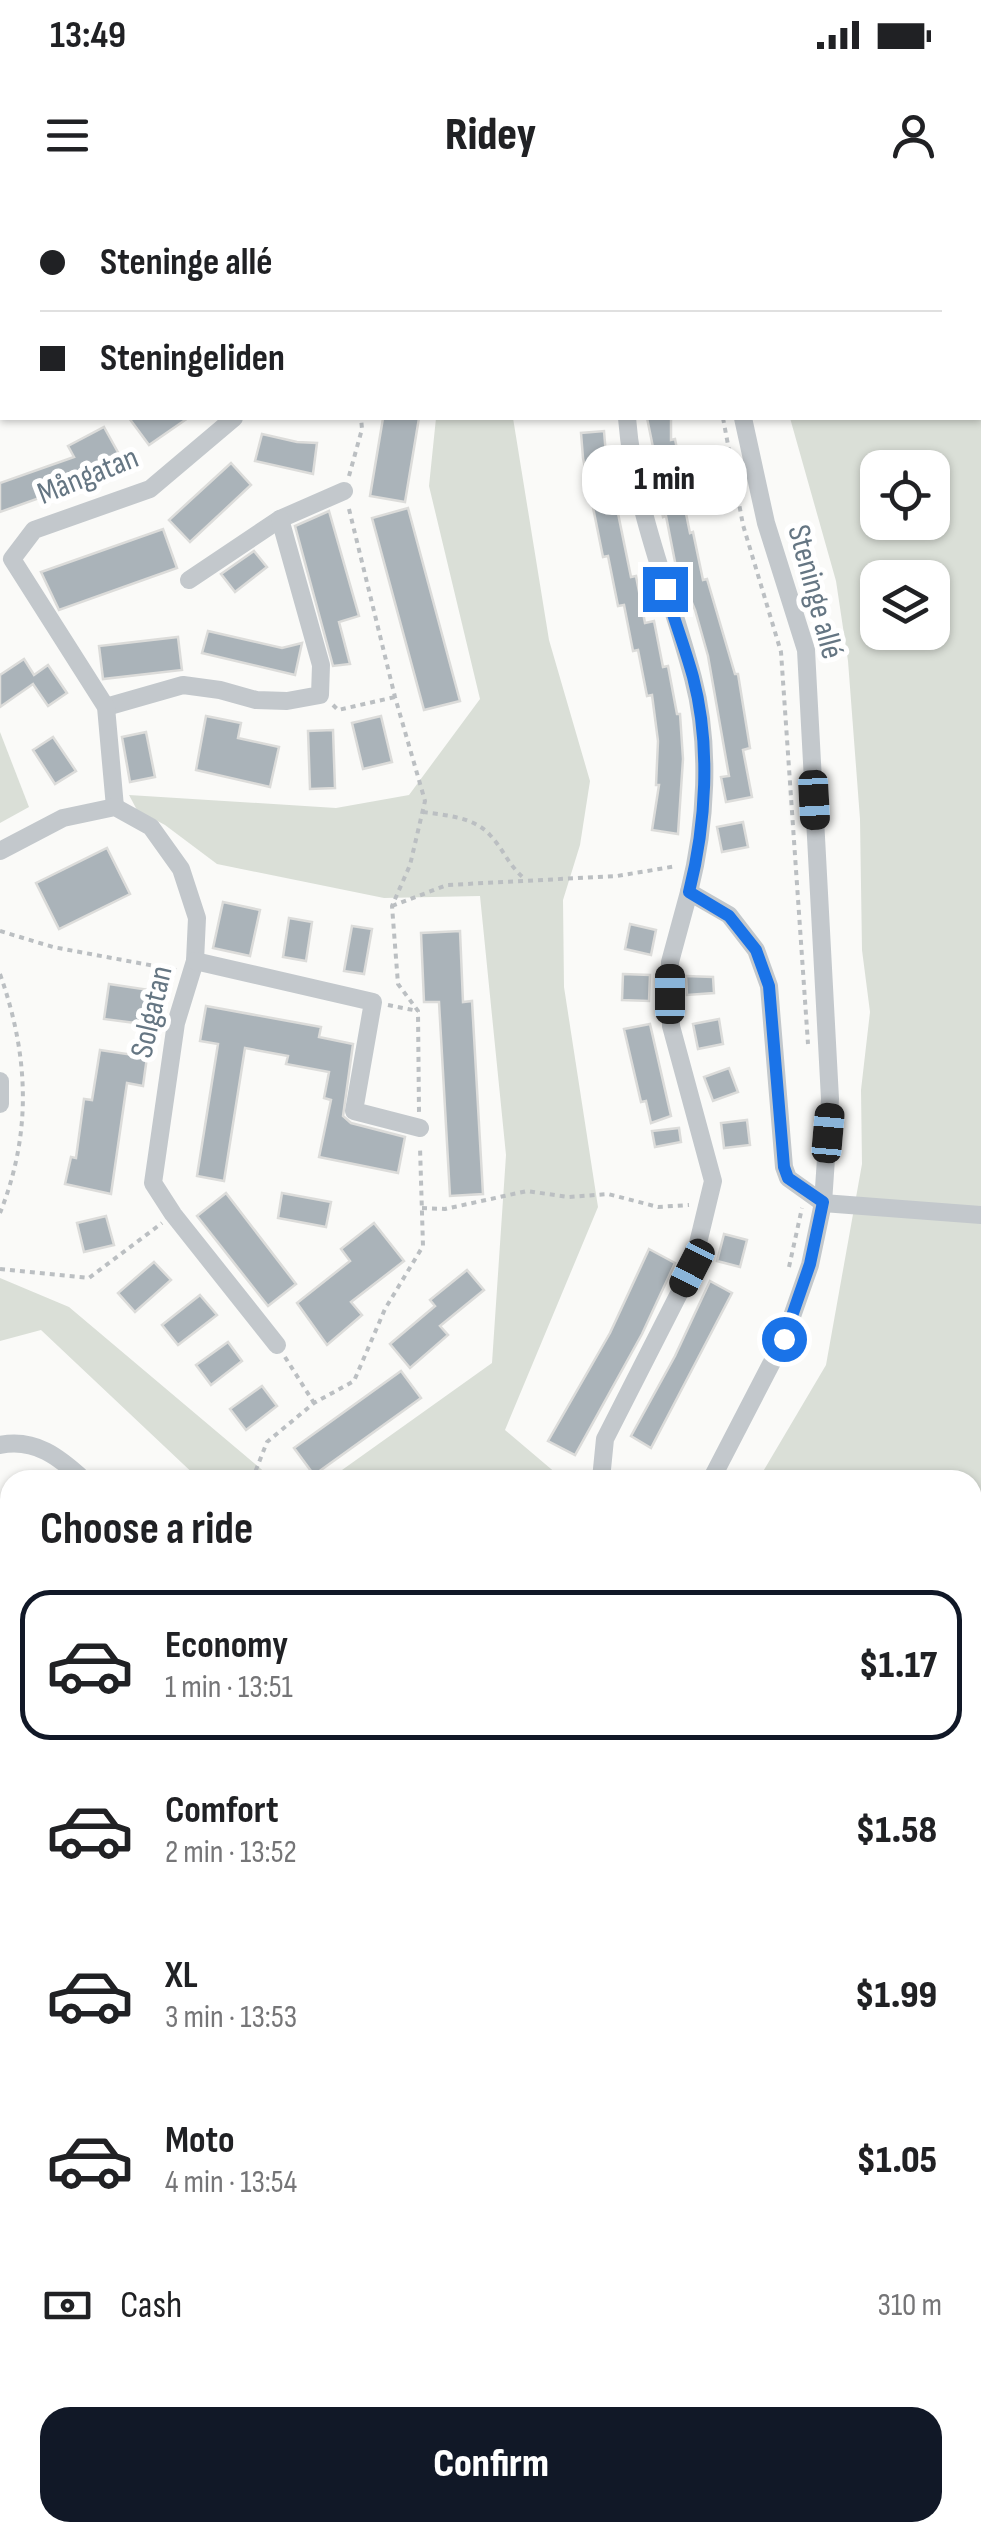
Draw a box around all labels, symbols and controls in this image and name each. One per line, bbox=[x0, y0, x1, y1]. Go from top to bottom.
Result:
text: 13:49 bbox=[50, 13, 126, 58]
icon: menu bbox=[40, 108, 95, 163]
text: Ridey bbox=[445, 108, 536, 163]
icon: person bbox=[886, 108, 941, 163]
text: Steninge allé bbox=[100, 240, 272, 285]
text: Steningeliden bbox=[100, 336, 285, 381]
street label: Mångatan bbox=[32, 438, 144, 514]
callout: 1 min bbox=[582, 444, 748, 514]
map controls bbox=[860, 450, 950, 650]
button: locate bbox=[860, 450, 950, 540]
text: 1 min bbox=[634, 460, 695, 499]
street label: Steninge allé bbox=[778, 521, 852, 663]
button: layers bbox=[860, 560, 950, 650]
route end bbox=[643, 567, 688, 612]
car bbox=[797, 769, 831, 831]
street label: Solgatan bbox=[123, 962, 181, 1062]
car bbox=[655, 964, 685, 1024]
car bbox=[810, 1102, 846, 1164]
car bbox=[665, 1234, 719, 1302]
route start bbox=[762, 1317, 807, 1362]
text: Choose a ride bbox=[40, 1502, 253, 1557]
icon: car bbox=[45, 1620, 135, 1710]
text: Economy bbox=[165, 1623, 288, 1668]
text: $1.17 bbox=[859, 1643, 937, 1688]
text: 1 min · 13:51 bbox=[165, 1668, 293, 1707]
icon: car bbox=[45, 1785, 135, 1875]
text: Comfort bbox=[165, 1788, 279, 1833]
text: $1.58 bbox=[856, 1808, 937, 1853]
text: 2 min · 13:52 bbox=[165, 1833, 297, 1872]
icon: car bbox=[45, 1950, 135, 2040]
text: XL bbox=[165, 1953, 198, 1998]
text: $1.99 bbox=[855, 1973, 937, 2018]
text: 3 min · 13:53 bbox=[165, 1998, 297, 2037]
icon: car bbox=[45, 2115, 135, 2205]
text: Moto bbox=[165, 2118, 235, 2163]
text: $1.05 bbox=[856, 2138, 937, 2183]
text: 4 min · 13:54 bbox=[165, 2163, 297, 2202]
icon: cash bbox=[40, 2278, 95, 2333]
text: Cash bbox=[120, 2283, 182, 2328]
text: 310 m bbox=[877, 2286, 942, 2325]
button: Confirm bbox=[40, 2407, 942, 2522]

